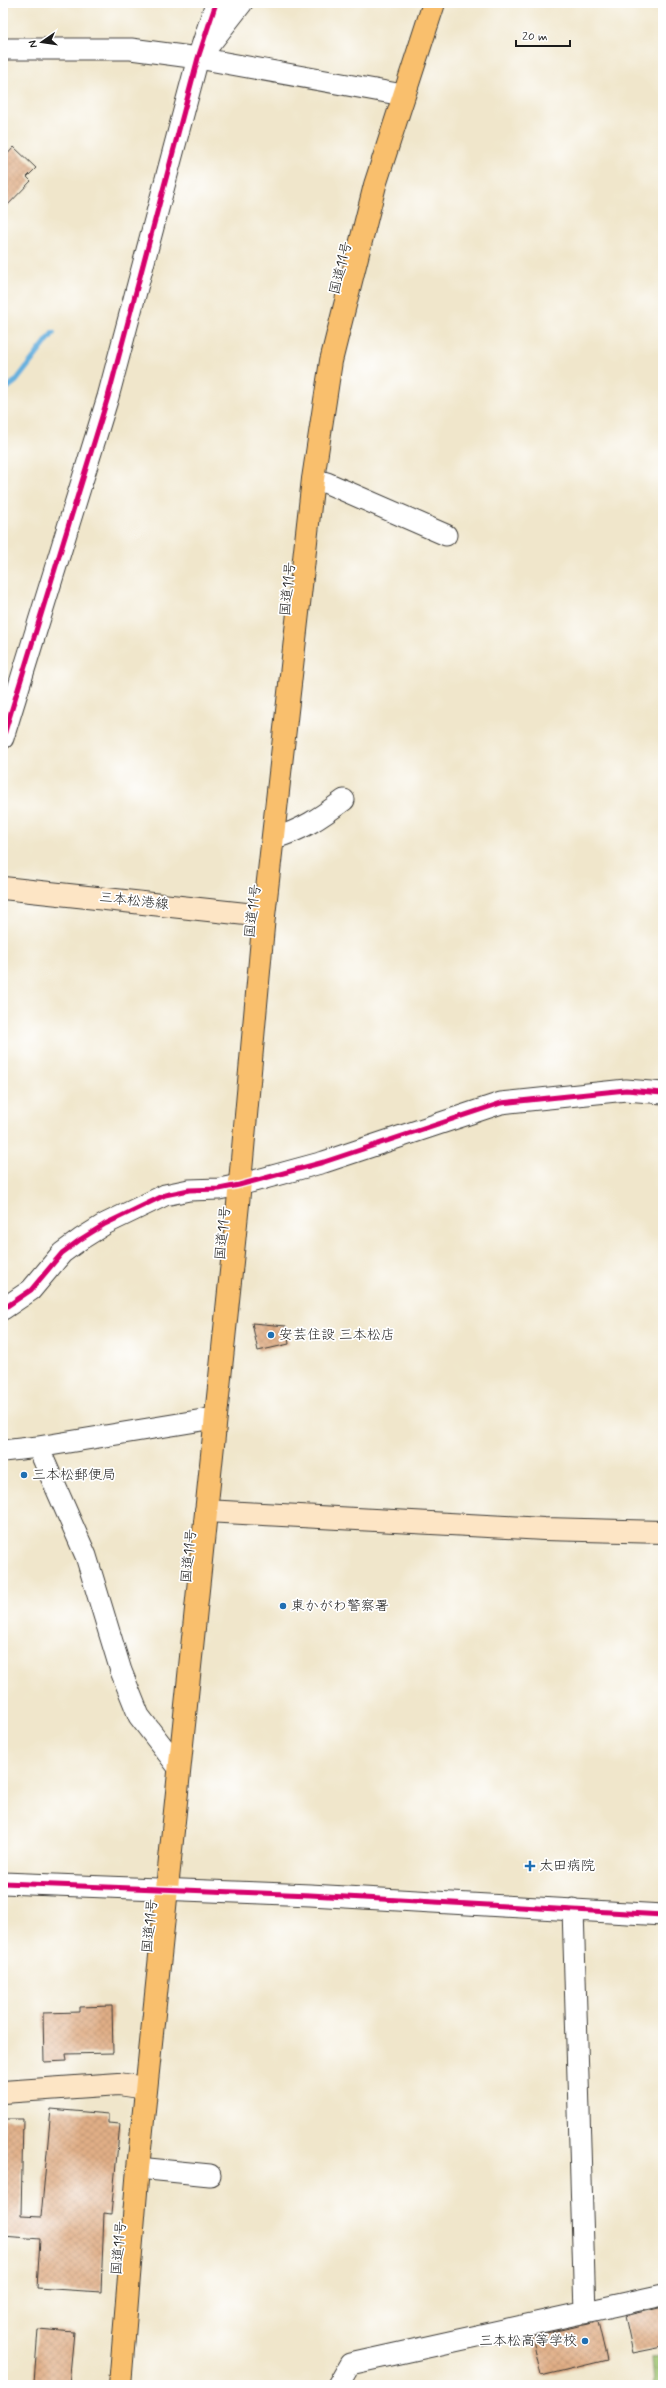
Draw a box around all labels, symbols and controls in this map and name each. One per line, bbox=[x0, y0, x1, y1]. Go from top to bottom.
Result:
north arrow bbox=[22, 22, 62, 62]
scale bar bbox=[516, 22, 570, 48]
text: 20 m bbox=[522, 29, 548, 45]
text: N bbox=[26, 39, 41, 49]
street label: 国道11号 bbox=[326, 239, 356, 297]
street label: 国道11号 bbox=[276, 561, 300, 617]
street label: 国道11号 bbox=[241, 883, 265, 939]
street label: 三本松港線 bbox=[98, 888, 170, 914]
street label: 国道11号 bbox=[211, 1205, 235, 1261]
place label: 安芸住設 三本松店 bbox=[279, 1326, 395, 1344]
marker: 安芸住設 三本松店 bbox=[266, 1330, 276, 1340]
place label: 三本松郵便局 bbox=[32, 1466, 116, 1484]
marker: 三本松郵便局 bbox=[19, 1470, 29, 1480]
street label: 国道11号 bbox=[177, 1528, 201, 1584]
place label: 東かがわ警察署 bbox=[291, 1597, 389, 1615]
marker: 東かがわ警察署 bbox=[278, 1601, 288, 1611]
place label: 太田病院 bbox=[539, 1857, 595, 1875]
marker: 太田病院 bbox=[524, 1860, 536, 1872]
street label: 国道11号 bbox=[138, 1898, 162, 1954]
street label: 国道11号 bbox=[108, 2220, 130, 2276]
place label: 三本松高等学校 bbox=[479, 2332, 577, 2350]
marker: 三本松高等学校 bbox=[580, 2336, 590, 2346]

